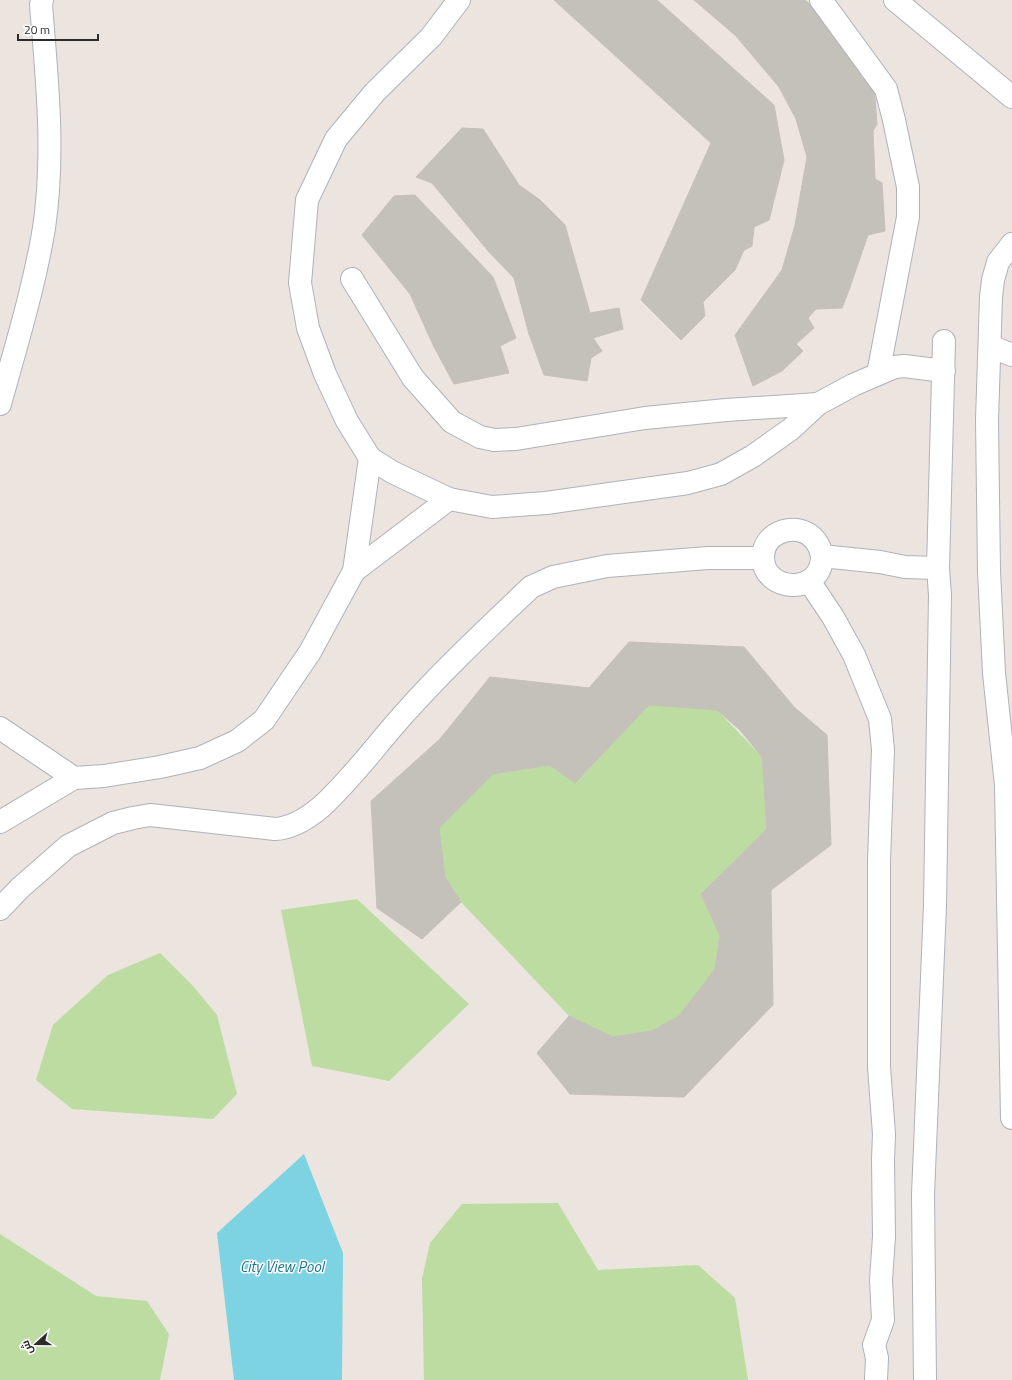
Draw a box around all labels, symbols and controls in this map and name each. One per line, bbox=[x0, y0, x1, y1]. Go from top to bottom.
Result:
scale bar bbox=[18, 16, 98, 42]
text: 20 m bbox=[24, 20, 50, 39]
water label: City View Pool bbox=[240, 1255, 326, 1278]
north arrow bbox=[16, 1324, 56, 1364]
text: ش bbox=[17, 1338, 37, 1357]

